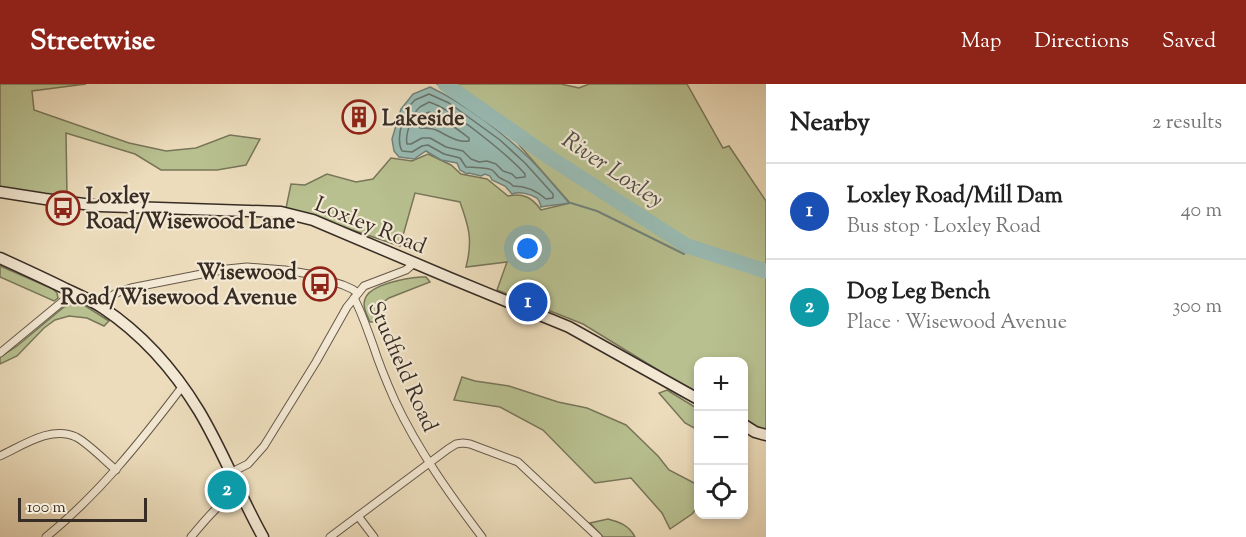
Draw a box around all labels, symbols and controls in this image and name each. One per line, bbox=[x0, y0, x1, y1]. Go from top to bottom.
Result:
text: Streetwise bbox=[30, 22, 155, 62]
text: Map bbox=[961, 27, 1001, 57]
text: Directions bbox=[1034, 27, 1129, 57]
text: Saved bbox=[1162, 27, 1216, 57]
building icon: Lakeside bbox=[341, 99, 377, 135]
place label: Lakeside bbox=[382, 104, 464, 136]
text: Nearby bbox=[790, 105, 870, 142]
text: 2 results bbox=[1152, 109, 1222, 138]
water label: River Loxley bbox=[554, 124, 670, 217]
text: Loxley Road/Mill Dam bbox=[847, 181, 1063, 213]
place label: Loxley Road/Wisewood Lane bbox=[86, 182, 295, 239]
bus stop icon: Loxley Road/Wisewood Lane bbox=[45, 190, 81, 226]
street label: Loxley Road bbox=[309, 190, 431, 264]
text: 1 bbox=[806, 197, 813, 226]
text: 40 m bbox=[1181, 197, 1222, 226]
text: Bus stop · Loxley Road bbox=[847, 213, 1041, 242]
your location bbox=[513, 234, 542, 263]
place label: Wisewood Road/Wisewood Avenue bbox=[61, 258, 298, 315]
bus stop icon: Wisewood Road/Wisewood Avenue bbox=[302, 266, 338, 302]
text: Dog Leg Bench bbox=[847, 277, 990, 309]
pin: 1 bbox=[508, 280, 548, 324]
text: 2 bbox=[805, 293, 814, 322]
text: 300 m bbox=[1172, 293, 1222, 322]
street label: Studfield Road bbox=[358, 297, 444, 438]
text: Place · Wisewood Avenue bbox=[847, 309, 1067, 338]
map controls bbox=[694, 357, 748, 519]
button: + bbox=[694, 357, 748, 411]
button: − bbox=[694, 411, 748, 465]
button: locate bbox=[694, 465, 748, 519]
pin: 2 bbox=[208, 468, 246, 512]
scale bar bbox=[18, 495, 147, 522]
text: 100 m bbox=[27, 497, 66, 520]

